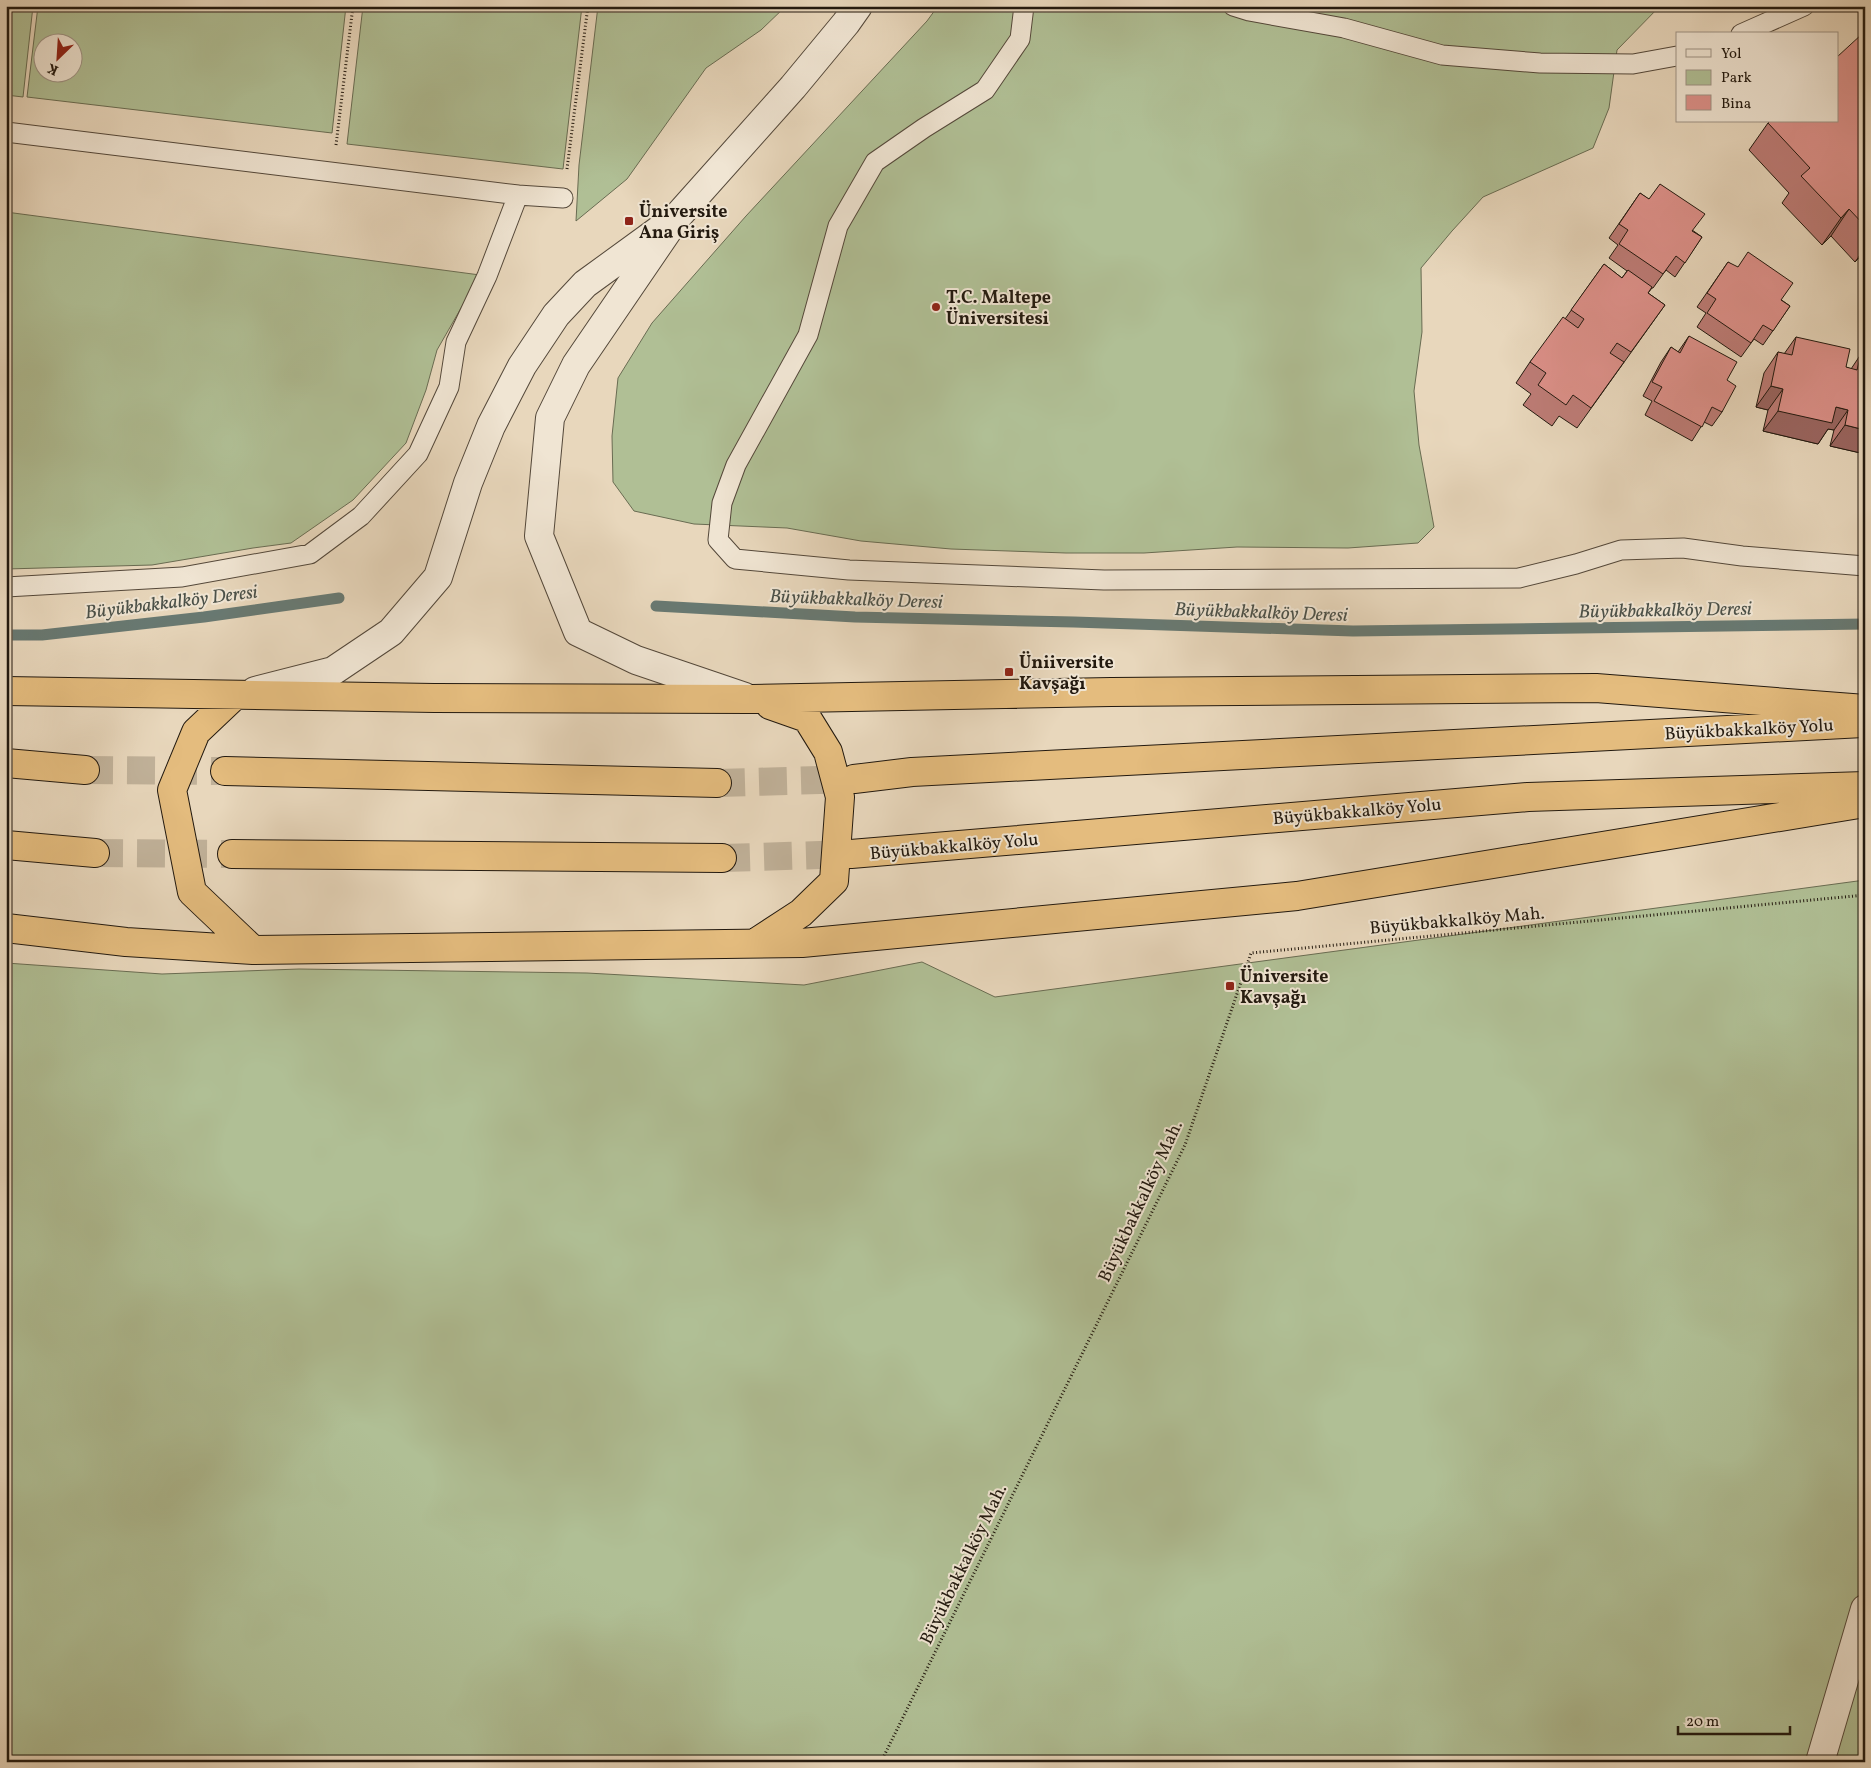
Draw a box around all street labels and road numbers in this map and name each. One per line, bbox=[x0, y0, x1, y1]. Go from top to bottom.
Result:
street label: Büyükbakkalköy Yolu bbox=[1664, 714, 1834, 747]
street label: Büyükbakkalköy Yolu bbox=[1272, 793, 1442, 832]
street label: Büyükbakkalköy Yolu bbox=[869, 828, 1039, 867]
street label: Büyükbakkalköy Mah. bbox=[1369, 901, 1546, 942]
street label: Büyükbakkalköy Mah. bbox=[1093, 1117, 1190, 1287]
street label: Büyükbakkalköy Mah. bbox=[915, 1480, 1014, 1649]

